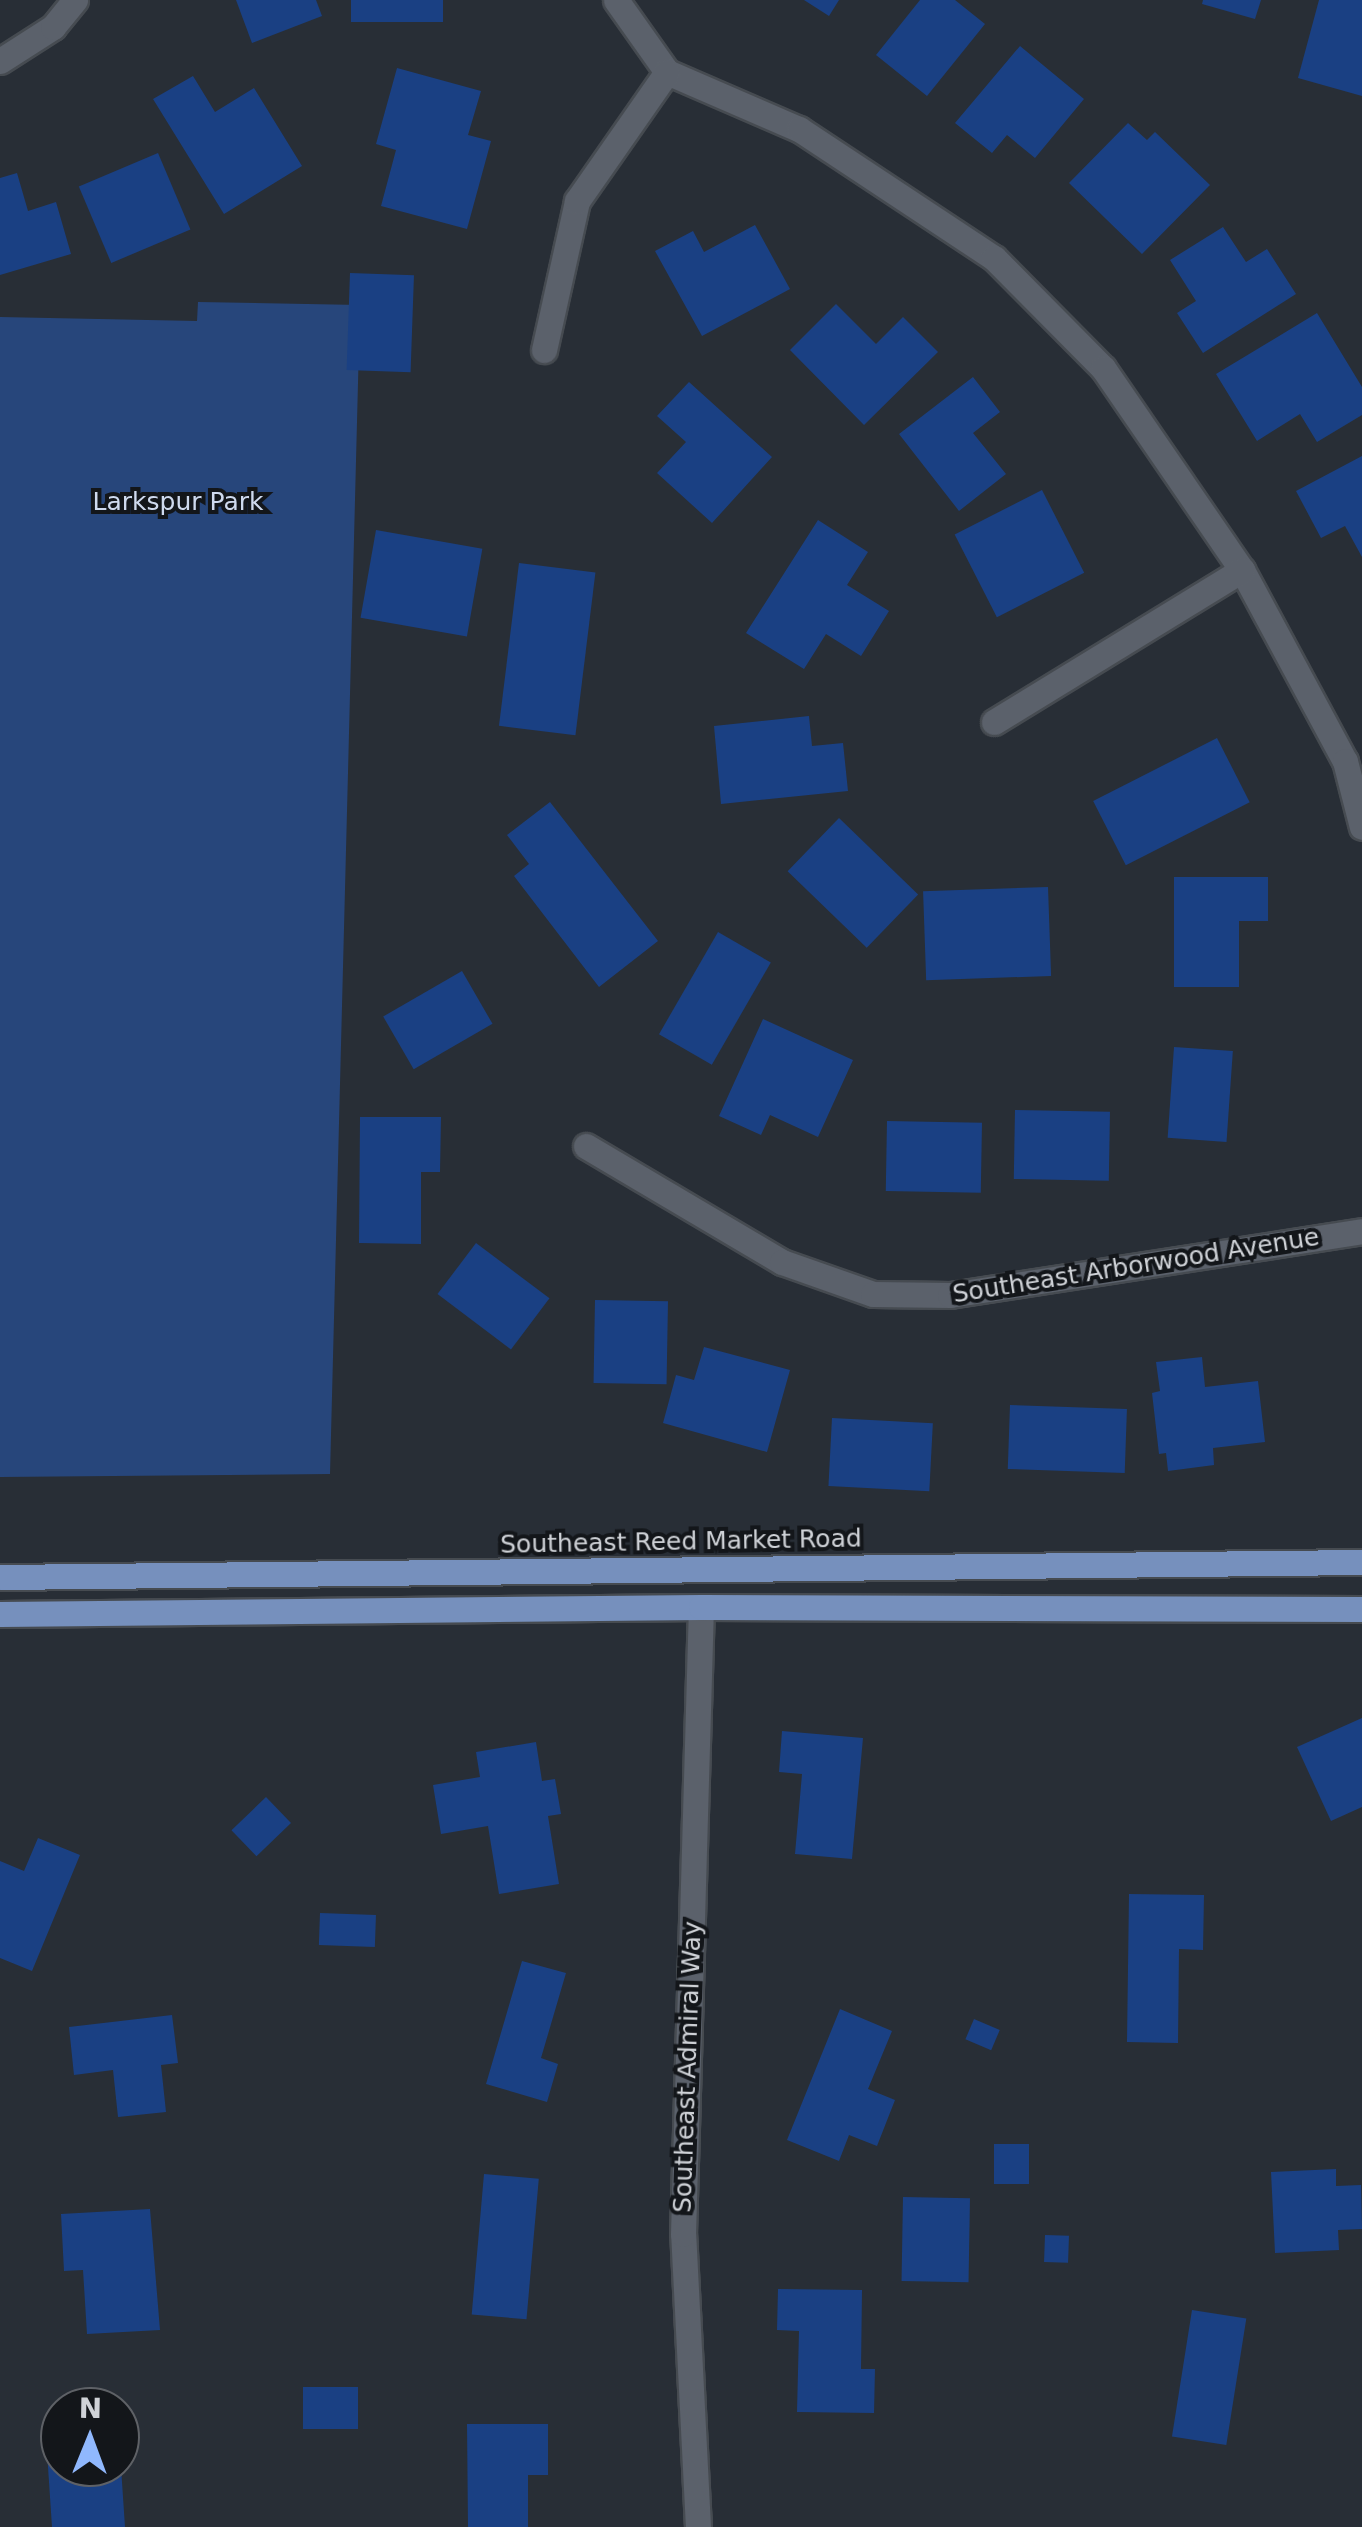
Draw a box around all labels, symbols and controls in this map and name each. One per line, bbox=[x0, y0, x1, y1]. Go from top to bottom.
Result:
park label: Larkspur Park bbox=[93, 487, 263, 517]
street label: Southeast Arborwood Avenue bbox=[951, 1222, 1321, 1310]
street label: Southeast Reed Market Road bbox=[500, 1524, 862, 1560]
street label: Southeast Admiral Way bbox=[668, 1921, 708, 2213]
north arrow bbox=[40, 2387, 140, 2487]
text: N bbox=[78, 2392, 103, 2425]

